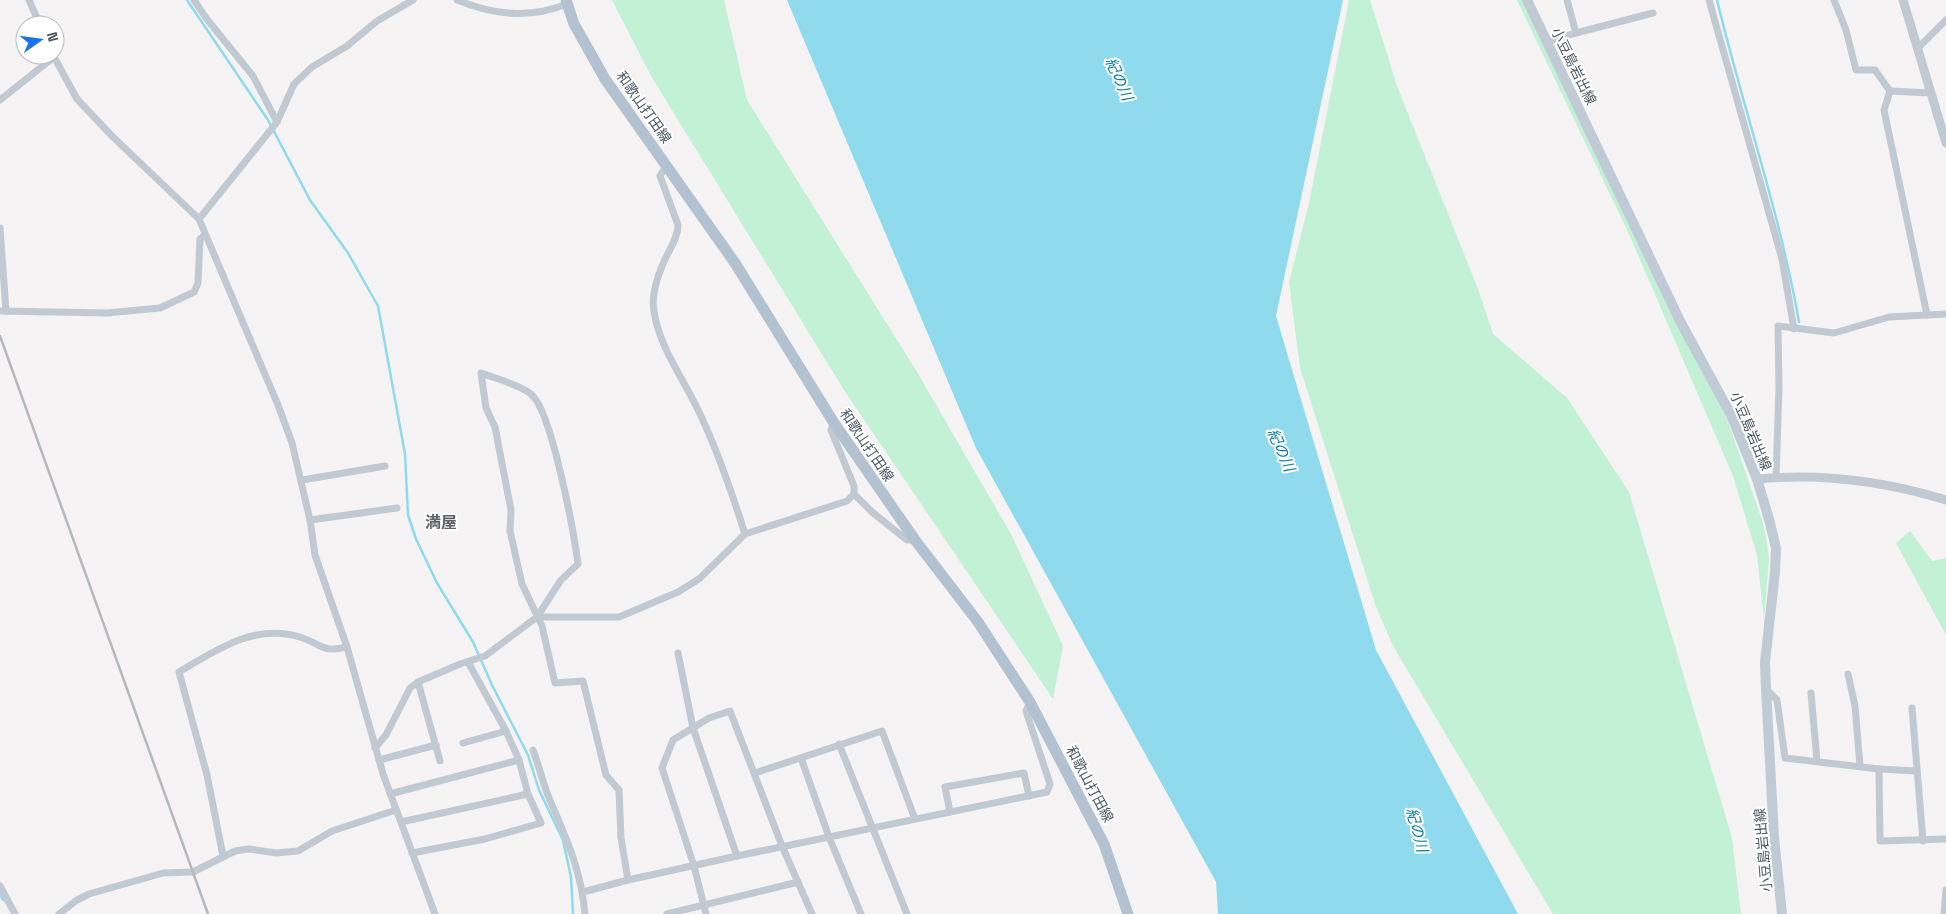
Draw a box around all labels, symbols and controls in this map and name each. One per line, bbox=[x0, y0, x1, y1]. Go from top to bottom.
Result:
north arrow bbox=[15, 15, 65, 65]
street label: 小豆島岩出線 bbox=[1547, 24, 1601, 108]
text: N bbox=[43, 30, 62, 44]
water label: 紀の川 bbox=[1102, 54, 1138, 105]
street label: 和歌山打田線 bbox=[613, 67, 675, 147]
street label: 小豆島岩出線 bbox=[1726, 389, 1776, 473]
street label: 和歌山打田線 bbox=[836, 405, 898, 485]
water label: 紀の川 bbox=[1264, 425, 1300, 476]
district label: 満屋 bbox=[425, 512, 457, 533]
street label: 和歌山打田線 bbox=[1062, 743, 1118, 825]
water label: 紀の川 bbox=[1402, 806, 1433, 856]
street label: 小豆島岩出線 bbox=[1750, 807, 1776, 893]

